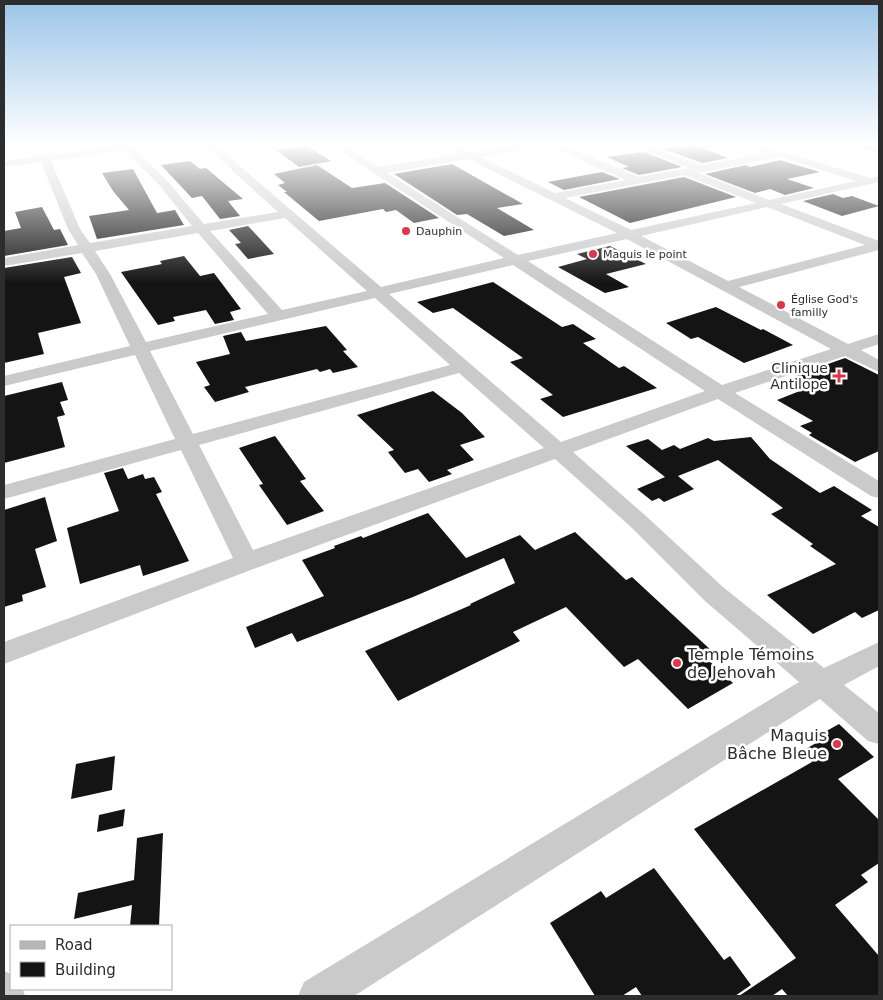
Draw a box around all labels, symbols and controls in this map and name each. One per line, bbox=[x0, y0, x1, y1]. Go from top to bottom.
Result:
marker: Dauphin bbox=[400, 225, 412, 237]
place label: Dauphin bbox=[416, 225, 462, 238]
marker: Maquis le point bbox=[587, 248, 599, 260]
place label: Maquis le point bbox=[603, 248, 688, 261]
place label: Église God's familly bbox=[791, 293, 858, 319]
marker: Église God's familly bbox=[775, 299, 787, 311]
place label: Clinique Antilope bbox=[770, 360, 828, 392]
marker: Clinique Antilope bbox=[832, 369, 846, 383]
place label: Temple Témoins de Jehovah bbox=[686, 645, 814, 682]
marker: Temple Témoins de Jehovah bbox=[671, 657, 683, 669]
place label: Maquis Bâche Bleue bbox=[727, 726, 827, 763]
marker: Maquis Bâche Bleue bbox=[831, 738, 843, 750]
legend bbox=[10, 925, 172, 990]
text: Road bbox=[55, 936, 93, 954]
text: Building bbox=[55, 961, 116, 979]

